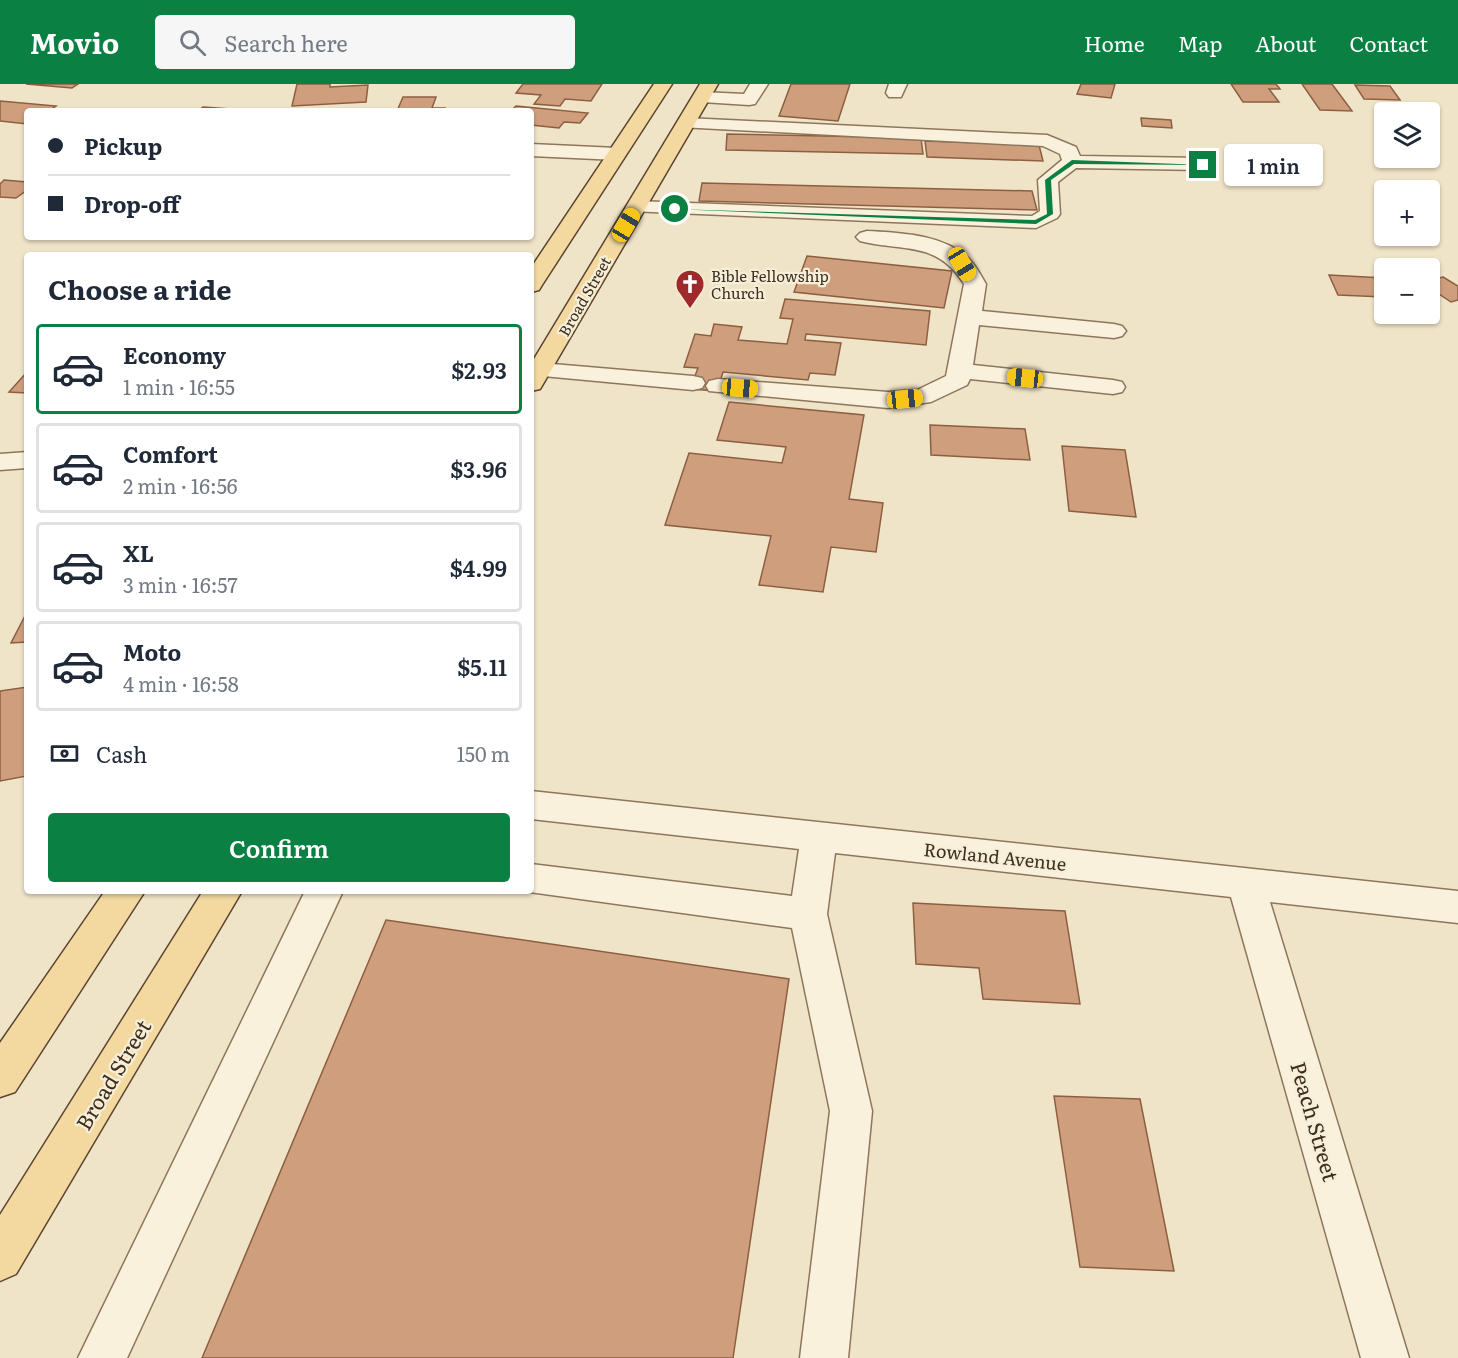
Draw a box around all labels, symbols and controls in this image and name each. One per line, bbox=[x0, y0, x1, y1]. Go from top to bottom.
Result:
search box bbox=[155, 15, 575, 69]
text: Movio bbox=[30, 21, 119, 63]
icon: search bbox=[176, 26, 209, 59]
text: Search here bbox=[224, 26, 348, 59]
text: Home bbox=[1084, 27, 1145, 58]
text: Map bbox=[1178, 27, 1222, 58]
text: About bbox=[1255, 27, 1317, 58]
text: Contact bbox=[1350, 27, 1428, 58]
map controls bbox=[1374, 102, 1440, 324]
button: layers bbox=[1374, 102, 1440, 168]
text: Pickup bbox=[84, 129, 162, 162]
callout: 1 min bbox=[1224, 144, 1323, 186]
text: 1 min bbox=[1247, 150, 1300, 180]
route end bbox=[1189, 151, 1216, 178]
button: + bbox=[1374, 180, 1440, 246]
text: Drop-off bbox=[84, 187, 180, 220]
route start bbox=[661, 195, 688, 222]
car bbox=[609, 205, 643, 245]
car bbox=[945, 244, 979, 284]
street label: Broad Street bbox=[552, 252, 616, 340]
button: − bbox=[1374, 258, 1440, 324]
place label: Bible Fellowship Church bbox=[711, 264, 829, 304]
text: Choose a ride bbox=[48, 268, 231, 308]
church icon: Bible Fellowship Church bbox=[674, 268, 706, 310]
text: Economy bbox=[123, 338, 226, 371]
icon: car bbox=[51, 342, 105, 396]
text: $2.93 bbox=[451, 353, 507, 386]
car bbox=[1006, 367, 1044, 389]
text: 1 min · 16:55 bbox=[123, 371, 235, 401]
car bbox=[721, 377, 759, 399]
car bbox=[886, 388, 924, 410]
text: Comfort bbox=[123, 437, 218, 470]
icon: car bbox=[51, 441, 105, 495]
text: $3.96 bbox=[450, 452, 507, 485]
text: 2 min · 16:56 bbox=[123, 470, 238, 500]
text: XL bbox=[123, 536, 154, 569]
icon: car bbox=[51, 540, 105, 594]
text: $4.99 bbox=[450, 551, 507, 584]
text: 3 min · 16:57 bbox=[123, 569, 238, 599]
text: Moto bbox=[123, 635, 181, 668]
icon: car bbox=[51, 639, 105, 693]
text: $5.11 bbox=[457, 650, 507, 683]
text: 4 min · 16:58 bbox=[123, 668, 239, 698]
icon: cash bbox=[48, 737, 81, 770]
text: Cash bbox=[96, 737, 147, 770]
text: 150 m bbox=[457, 738, 510, 768]
button: Confirm bbox=[48, 813, 510, 882]
street label: Rowland Avenue bbox=[922, 835, 1068, 877]
street label: Broad Street bbox=[67, 1012, 158, 1135]
street label: Peach Street bbox=[1284, 1057, 1348, 1185]

